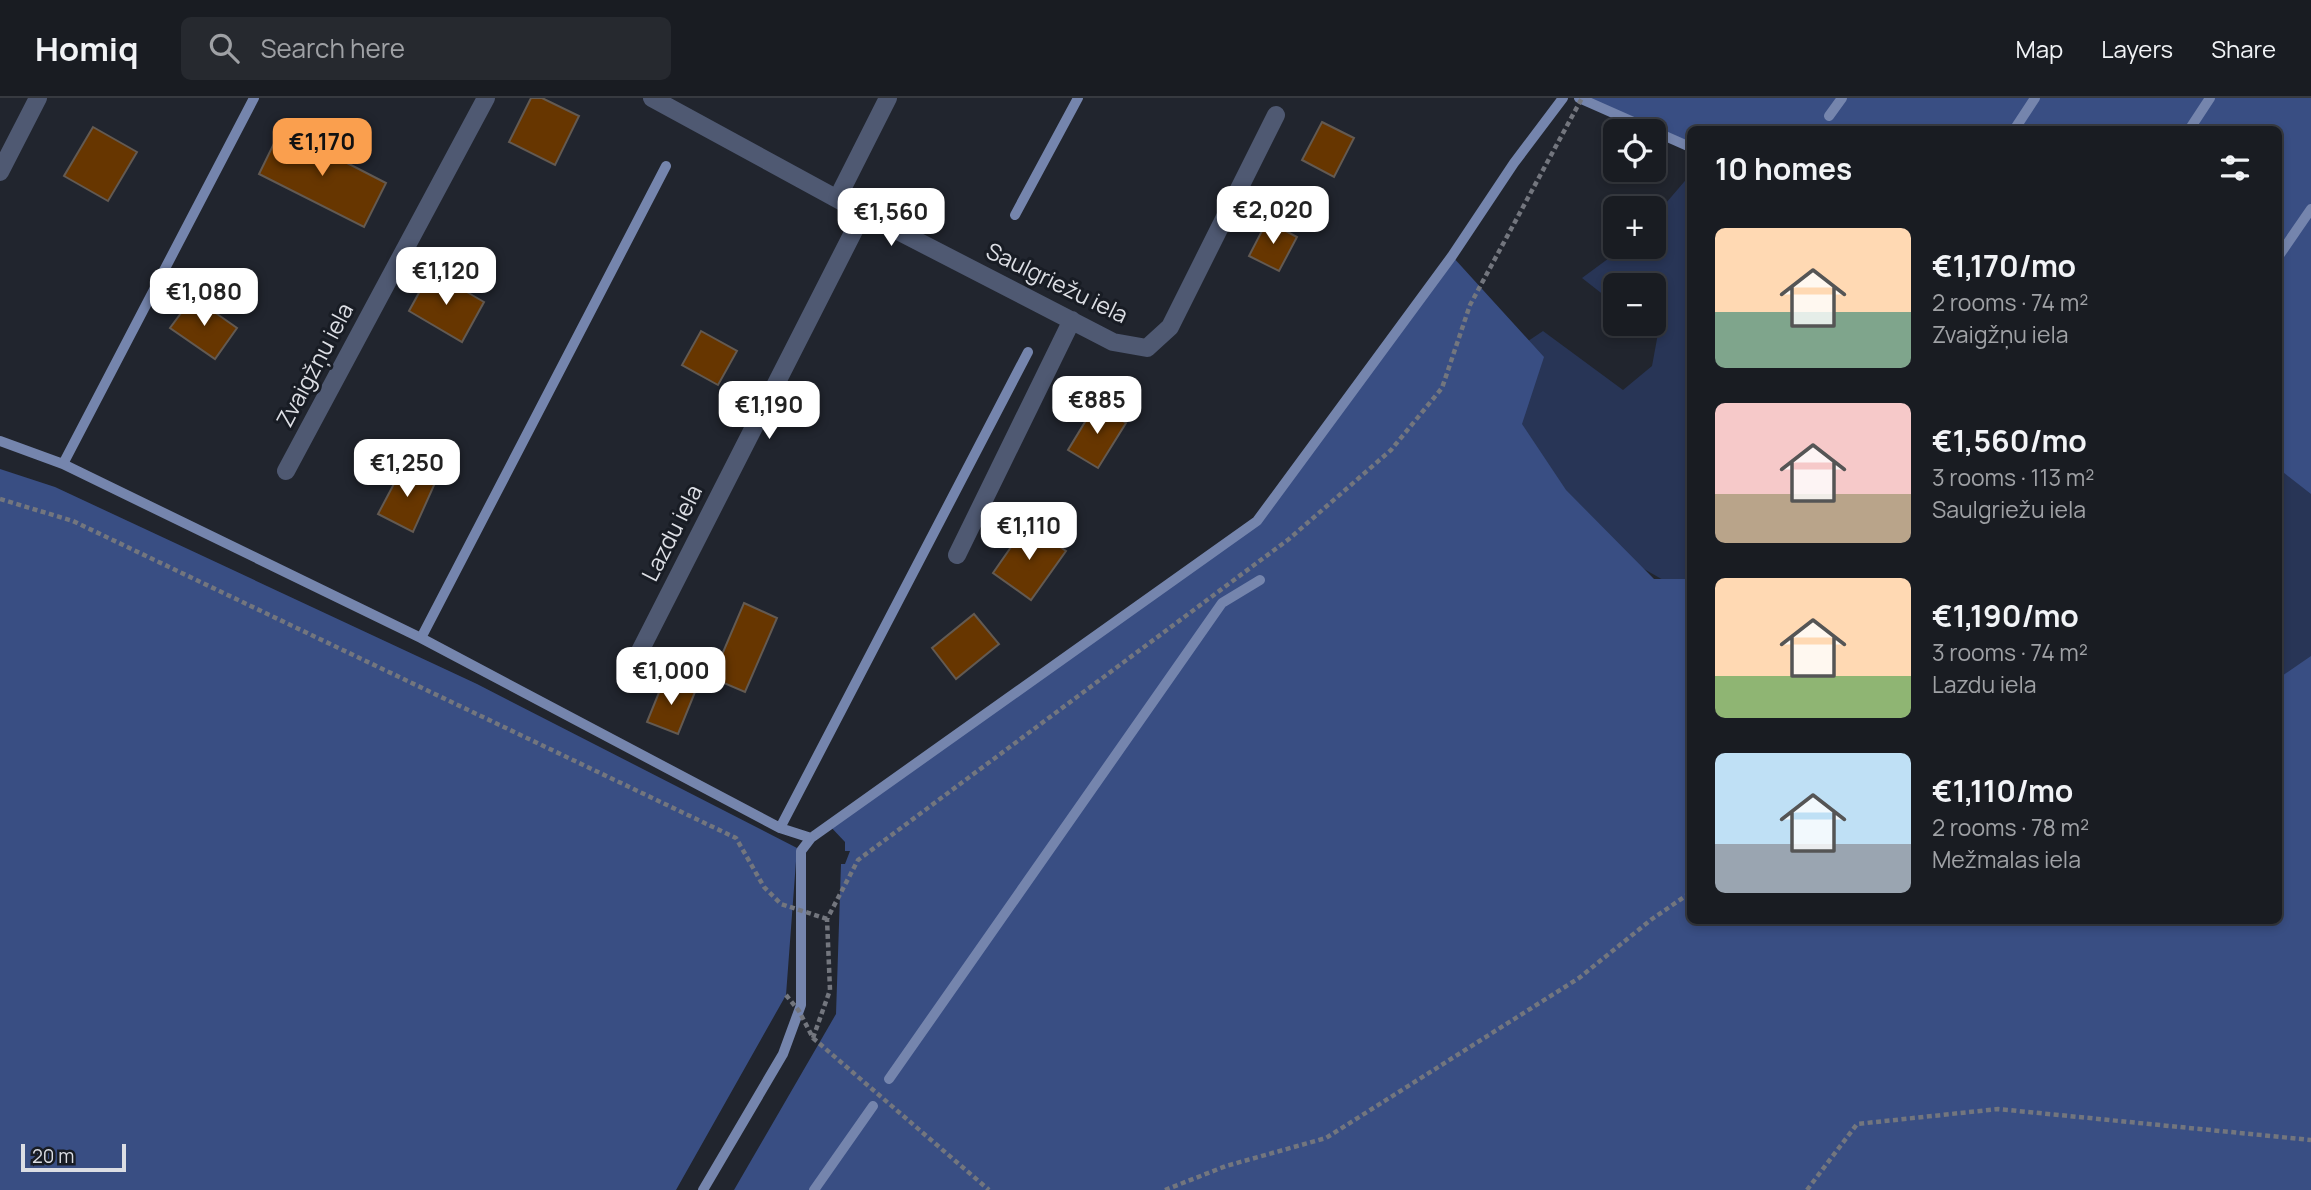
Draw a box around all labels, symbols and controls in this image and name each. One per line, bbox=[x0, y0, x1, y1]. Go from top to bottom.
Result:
search box bbox=[181, 17, 671, 80]
text: Homiq bbox=[35, 26, 139, 71]
icon: search bbox=[205, 29, 243, 67]
text: Search here bbox=[261, 30, 405, 66]
text: Map bbox=[2016, 32, 2063, 65]
text: Layers bbox=[2101, 32, 2173, 65]
text: Share bbox=[2211, 32, 2276, 65]
pin: €1,170 bbox=[265, 118, 379, 178]
map controls bbox=[1603, 119, 1666, 336]
button: locate bbox=[1603, 119, 1666, 182]
text: €1,170 bbox=[289, 125, 355, 157]
text: 10 homes bbox=[1715, 148, 1852, 189]
icon: filters bbox=[2216, 149, 2254, 187]
pin: €2,020 bbox=[1216, 186, 1330, 246]
pin: €1,560 bbox=[834, 188, 948, 248]
text: €2,020 bbox=[1233, 193, 1313, 225]
text: €1,560 bbox=[854, 195, 928, 227]
button: + bbox=[1603, 196, 1666, 259]
street label: Saulgriežu iela bbox=[981, 234, 1134, 330]
text: €1,170/mo bbox=[1932, 245, 2076, 286]
pin: €1,120 bbox=[389, 248, 503, 307]
text: €1,120 bbox=[412, 254, 480, 286]
icon: home bbox=[1771, 256, 1855, 340]
pin: €1,080 bbox=[147, 268, 261, 328]
button: − bbox=[1603, 273, 1666, 336]
text: €1,080 bbox=[166, 275, 242, 307]
text: 2 rooms · 74 m² bbox=[1932, 286, 2088, 318]
street label: Zvaigžņu iela bbox=[268, 297, 360, 432]
text: Zvaigžņu iela bbox=[1932, 318, 2069, 350]
pin: €885 bbox=[1056, 376, 1138, 436]
pin: €1,190 bbox=[712, 382, 826, 441]
text: €885 bbox=[1068, 383, 1126, 415]
text: €1,190 bbox=[735, 388, 803, 420]
text: €1,560/mo bbox=[1932, 420, 2087, 461]
icon: home bbox=[1771, 431, 1855, 515]
pin: €1,250 bbox=[350, 440, 464, 499]
text: €1,250 bbox=[370, 446, 444, 478]
text: 3 rooms · 113 m² bbox=[1932, 461, 2095, 493]
street label: Lazdu iela bbox=[633, 479, 709, 586]
text: Saulgriežu iela bbox=[1932, 493, 2086, 525]
pin: €1,110 bbox=[972, 503, 1086, 562]
text: €1,110 bbox=[997, 509, 1061, 541]
text: €1,190/mo bbox=[1932, 595, 2079, 636]
icon: home bbox=[1771, 606, 1855, 690]
text: 3 rooms · 74 m² bbox=[1932, 636, 2088, 668]
pin: €1,000 bbox=[614, 648, 728, 707]
text: €1,000 bbox=[632, 654, 710, 686]
text: Lazdu iela bbox=[1932, 668, 2037, 700]
text: €1,110/mo bbox=[1932, 770, 2073, 811]
icon: home bbox=[1771, 781, 1855, 865]
text: 2 rooms · 78 m² bbox=[1932, 811, 2089, 843]
text: Mežmalas iela bbox=[1932, 843, 2081, 875]
scale bar bbox=[21, 1141, 126, 1173]
text: 20 m bbox=[32, 1143, 74, 1169]

